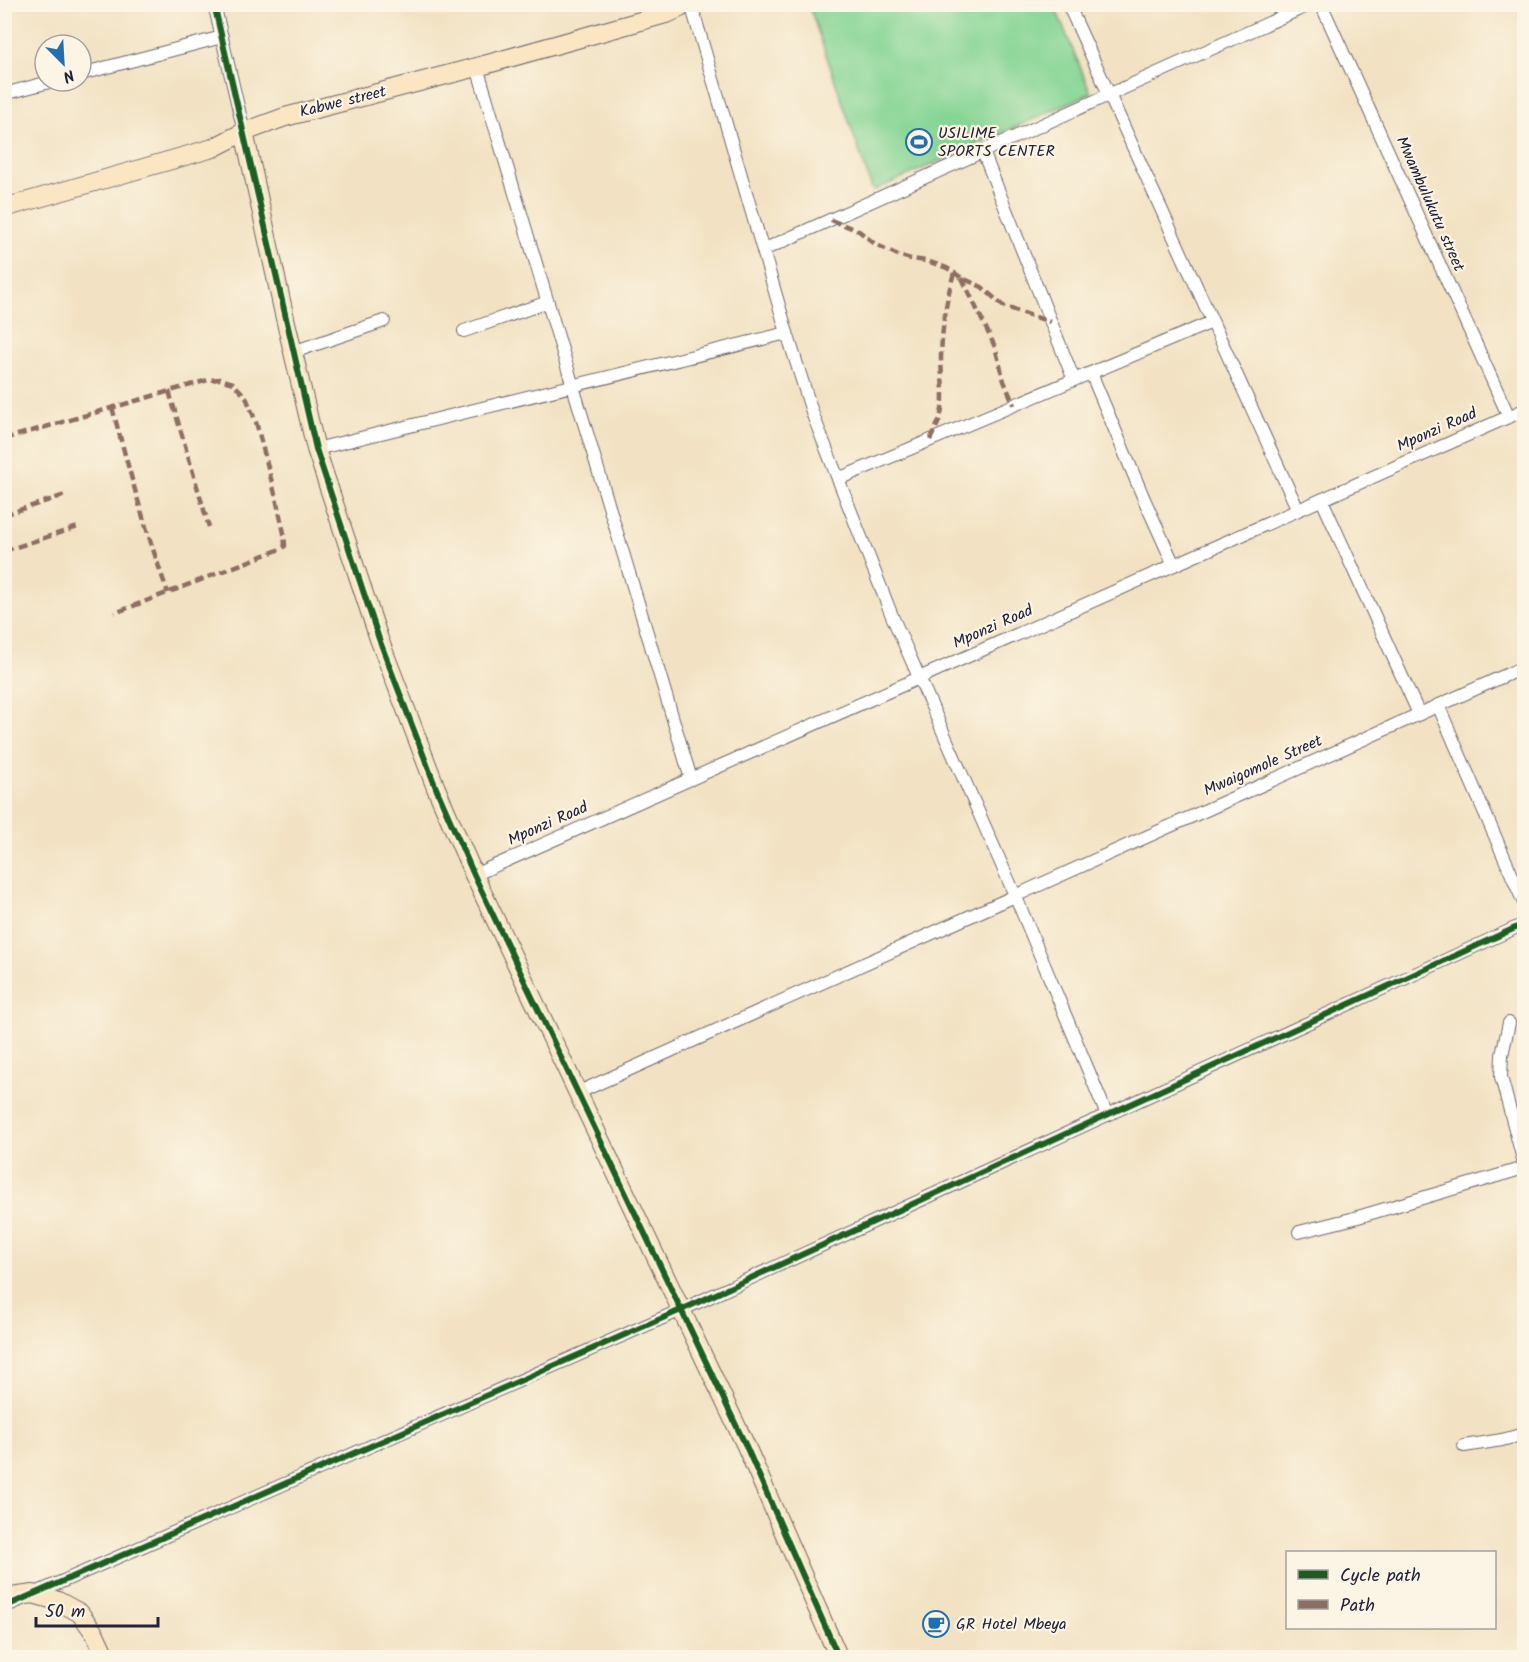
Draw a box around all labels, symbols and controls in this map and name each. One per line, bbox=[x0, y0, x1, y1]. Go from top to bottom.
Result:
north arrow bbox=[33, 33, 93, 93]
text: N bbox=[59, 62, 78, 89]
street label: Kabwe street bbox=[297, 79, 390, 125]
place label: USILIME SPORTS CENTER bbox=[938, 121, 1055, 164]
sports icon: USILIME SPORTS CENTER bbox=[904, 127, 934, 157]
street label: Mwambulukutu street bbox=[1389, 132, 1471, 276]
street label: Mponzi Road bbox=[1393, 401, 1482, 459]
street label: Mponzi Road bbox=[949, 598, 1038, 656]
street label: Mwaigomole Street bbox=[1200, 728, 1327, 803]
street label: Mponzi Road bbox=[504, 795, 593, 853]
legend bbox=[1286, 1551, 1496, 1629]
text: Cycle path bbox=[1340, 1562, 1421, 1591]
scale bar bbox=[36, 1590, 158, 1628]
text: Path bbox=[1340, 1592, 1375, 1621]
text: 50 m bbox=[45, 1598, 85, 1627]
cafe icon: GR Hotel Mbeya bbox=[921, 1609, 951, 1639]
place label: GR Hotel Mbeya bbox=[956, 1612, 1066, 1637]

